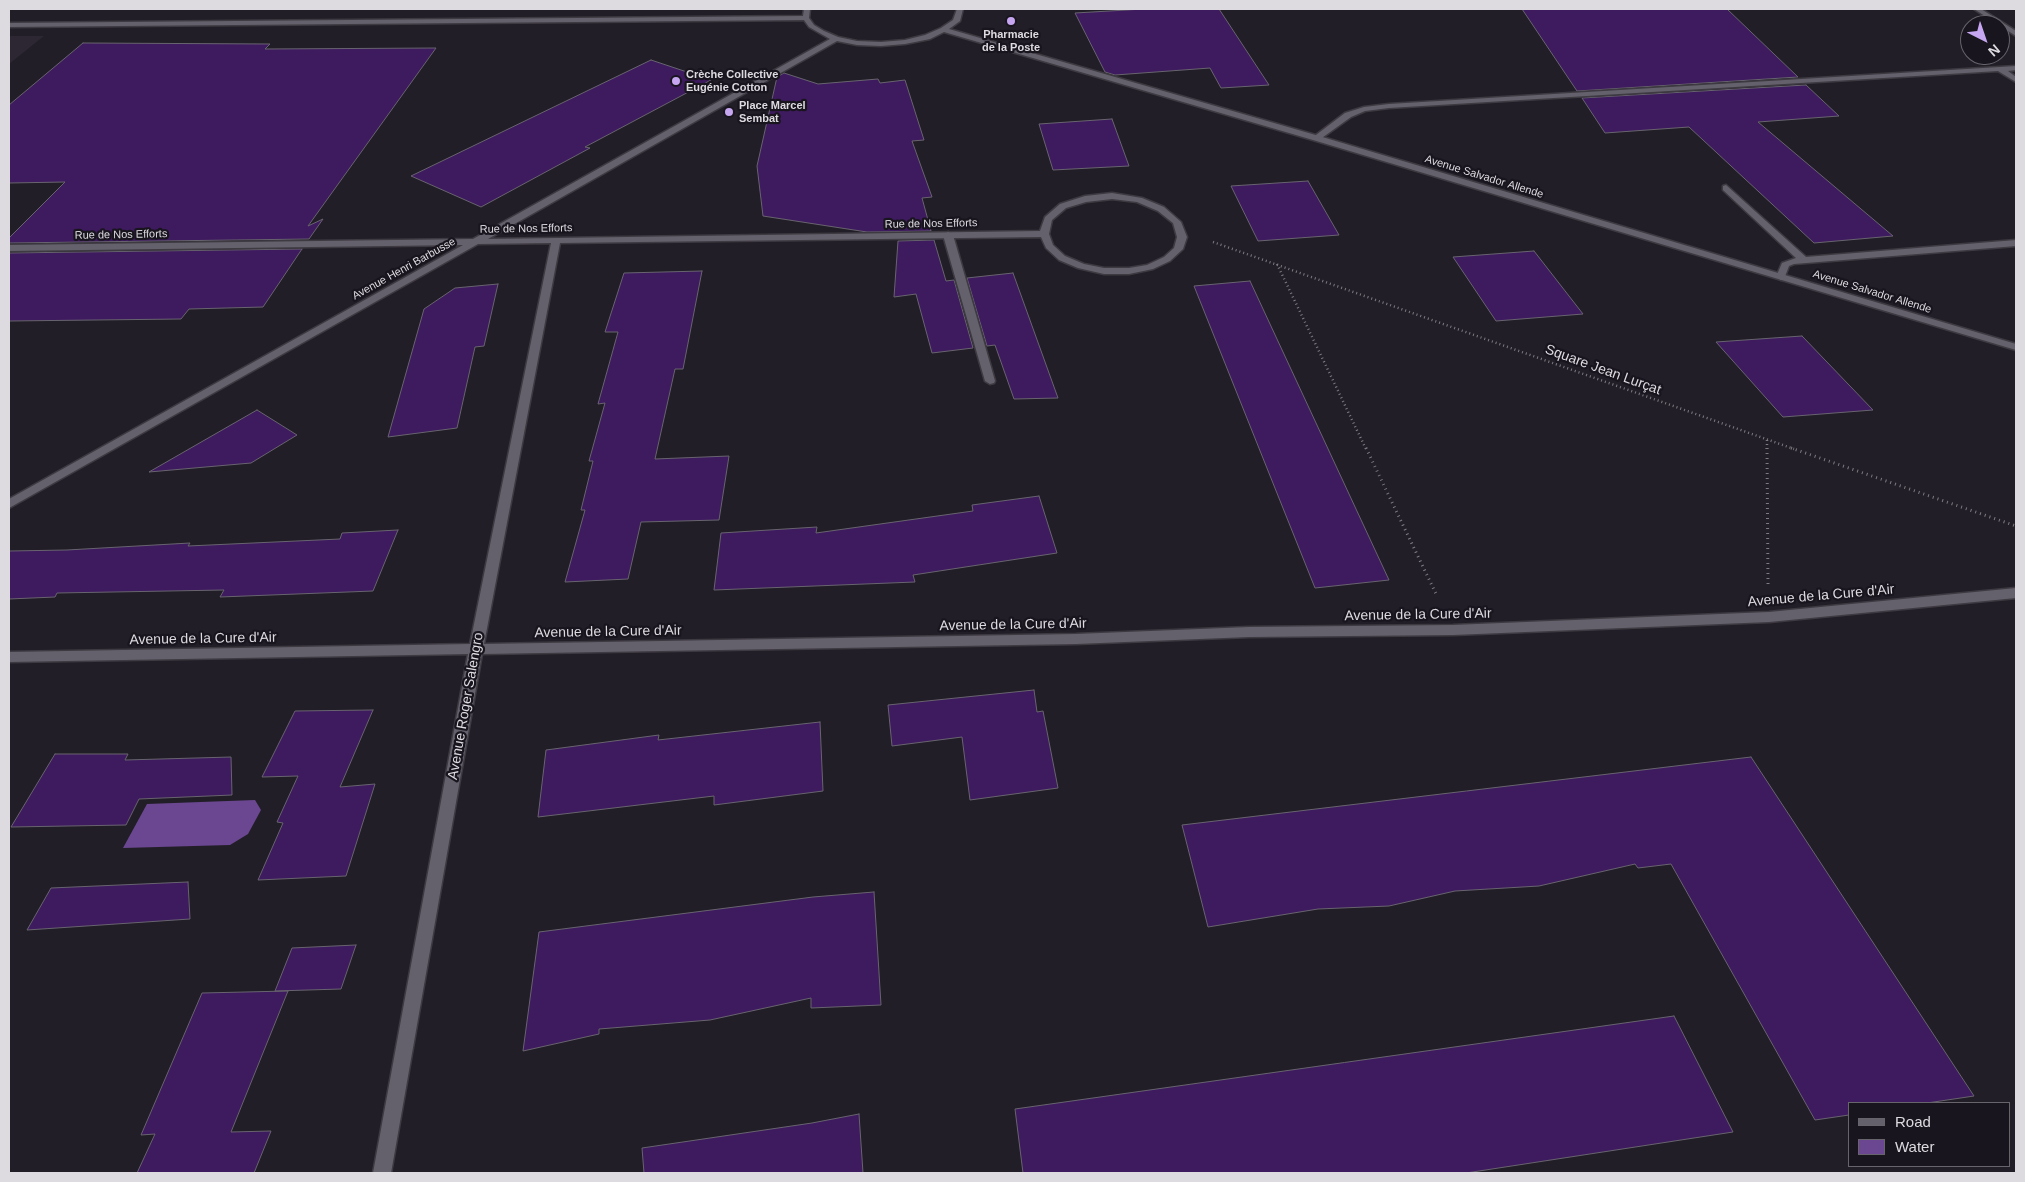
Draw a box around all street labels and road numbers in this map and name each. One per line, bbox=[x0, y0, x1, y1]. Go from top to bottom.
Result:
street label: Avenue Salvador Allende bbox=[1423, 153, 1545, 201]
street label: Rue de Nos Efforts bbox=[885, 217, 977, 231]
street label: Rue de Nos Efforts bbox=[480, 222, 572, 236]
street label: Rue de Nos Efforts bbox=[75, 228, 167, 242]
street label: Avenue Henri Barbusse bbox=[350, 235, 458, 303]
street label: Avenue Salvador Allende bbox=[1811, 268, 1933, 316]
street label: Square Jean Lurçat bbox=[1543, 341, 1663, 399]
street label: Avenue de la Cure d'Air bbox=[1747, 581, 1895, 611]
street label: Avenue de la Cure d'Air bbox=[1344, 605, 1492, 625]
street label: Avenue de la Cure d'Air bbox=[939, 615, 1087, 635]
street label: Avenue de la Cure d'Air bbox=[534, 622, 682, 642]
street label: Avenue de la Cure d'Air bbox=[129, 629, 277, 649]
street label: Avenue Roger Salengro bbox=[445, 631, 487, 781]

